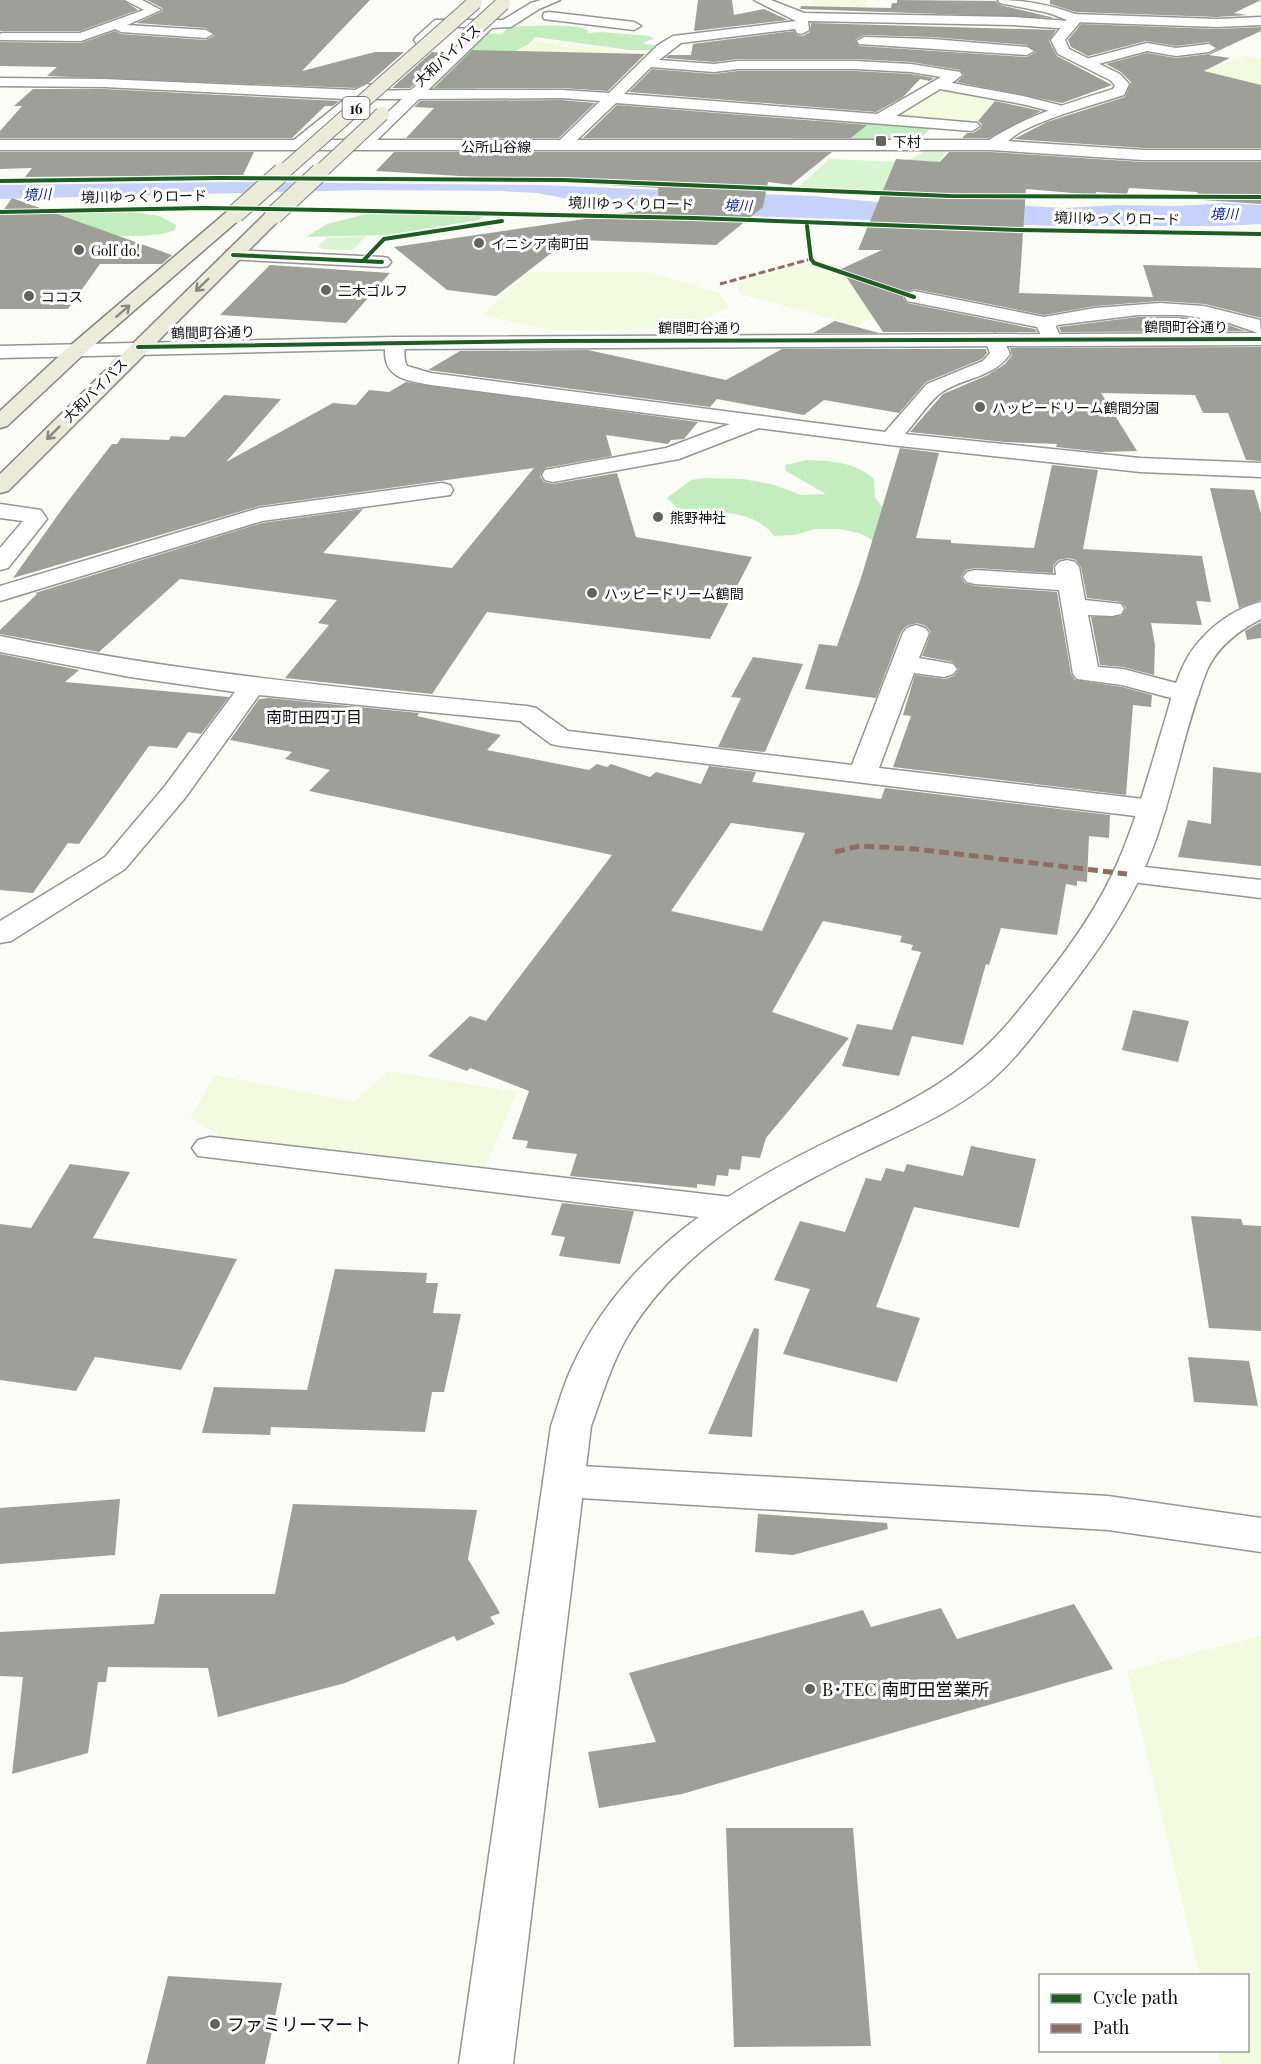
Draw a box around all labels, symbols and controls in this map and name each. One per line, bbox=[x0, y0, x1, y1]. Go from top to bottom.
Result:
street label: 大和バイパス bbox=[410, 19, 484, 91]
road number: 16 bbox=[342, 97, 370, 119]
place label: 下村 bbox=[893, 132, 921, 151]
marker: 下村 bbox=[874, 134, 888, 148]
street label: 公所山谷線 bbox=[461, 137, 531, 156]
water label: 境川 bbox=[23, 184, 53, 204]
street label: 境川ゆっくりロード bbox=[81, 185, 207, 207]
street label: 境川ゆっくりロード bbox=[568, 192, 694, 214]
water label: 境川 bbox=[724, 195, 754, 215]
water label: 境川 bbox=[1210, 204, 1240, 223]
street label: 境川ゆっくりロード bbox=[1054, 207, 1180, 229]
place label: イニシア南町田 bbox=[491, 234, 589, 253]
marker: イニシア南町田 bbox=[472, 236, 486, 250]
place label: Golf do! bbox=[91, 241, 140, 260]
marker: Golf do! bbox=[72, 243, 86, 257]
one-way arrow bbox=[195, 278, 210, 292]
place label: 二木ゴルフ bbox=[338, 281, 408, 300]
marker: 二木ゴルフ bbox=[319, 283, 333, 297]
place label: ココス bbox=[41, 287, 83, 306]
marker: ココス bbox=[22, 289, 36, 303]
one-way arrow bbox=[115, 304, 130, 318]
street label: 鶴間町谷通り bbox=[1144, 317, 1228, 336]
street label: 鶴間町谷通り bbox=[658, 318, 742, 337]
street label: 鶴間町谷通り bbox=[171, 322, 255, 342]
street label: 大和バイパス bbox=[59, 354, 131, 426]
place label: ハッピードリーム鶴間分園 bbox=[992, 398, 1160, 417]
marker: ハッピードリーム鶴間分園 bbox=[973, 400, 987, 414]
one-way arrow bbox=[45, 426, 60, 440]
place label: 熊野神社 bbox=[670, 508, 726, 527]
marker: 熊野神社 bbox=[651, 510, 665, 524]
place label: ハッピードリーム鶴間 bbox=[604, 584, 744, 603]
marker: ハッピードリーム鶴間 bbox=[585, 586, 599, 600]
district label: 南町田四丁目 bbox=[266, 706, 362, 727]
place label: B･TEC 南町田営業所 bbox=[822, 1677, 989, 1701]
marker: B･TEC 南町田営業所 bbox=[803, 1682, 817, 1696]
legend bbox=[1039, 1974, 1249, 2052]
text: Cycle path bbox=[1093, 1985, 1178, 2009]
place label: ファミリーマート bbox=[227, 2012, 371, 2036]
text: Path bbox=[1093, 2015, 1130, 2039]
marker: ファミリーマート bbox=[208, 2017, 222, 2031]

